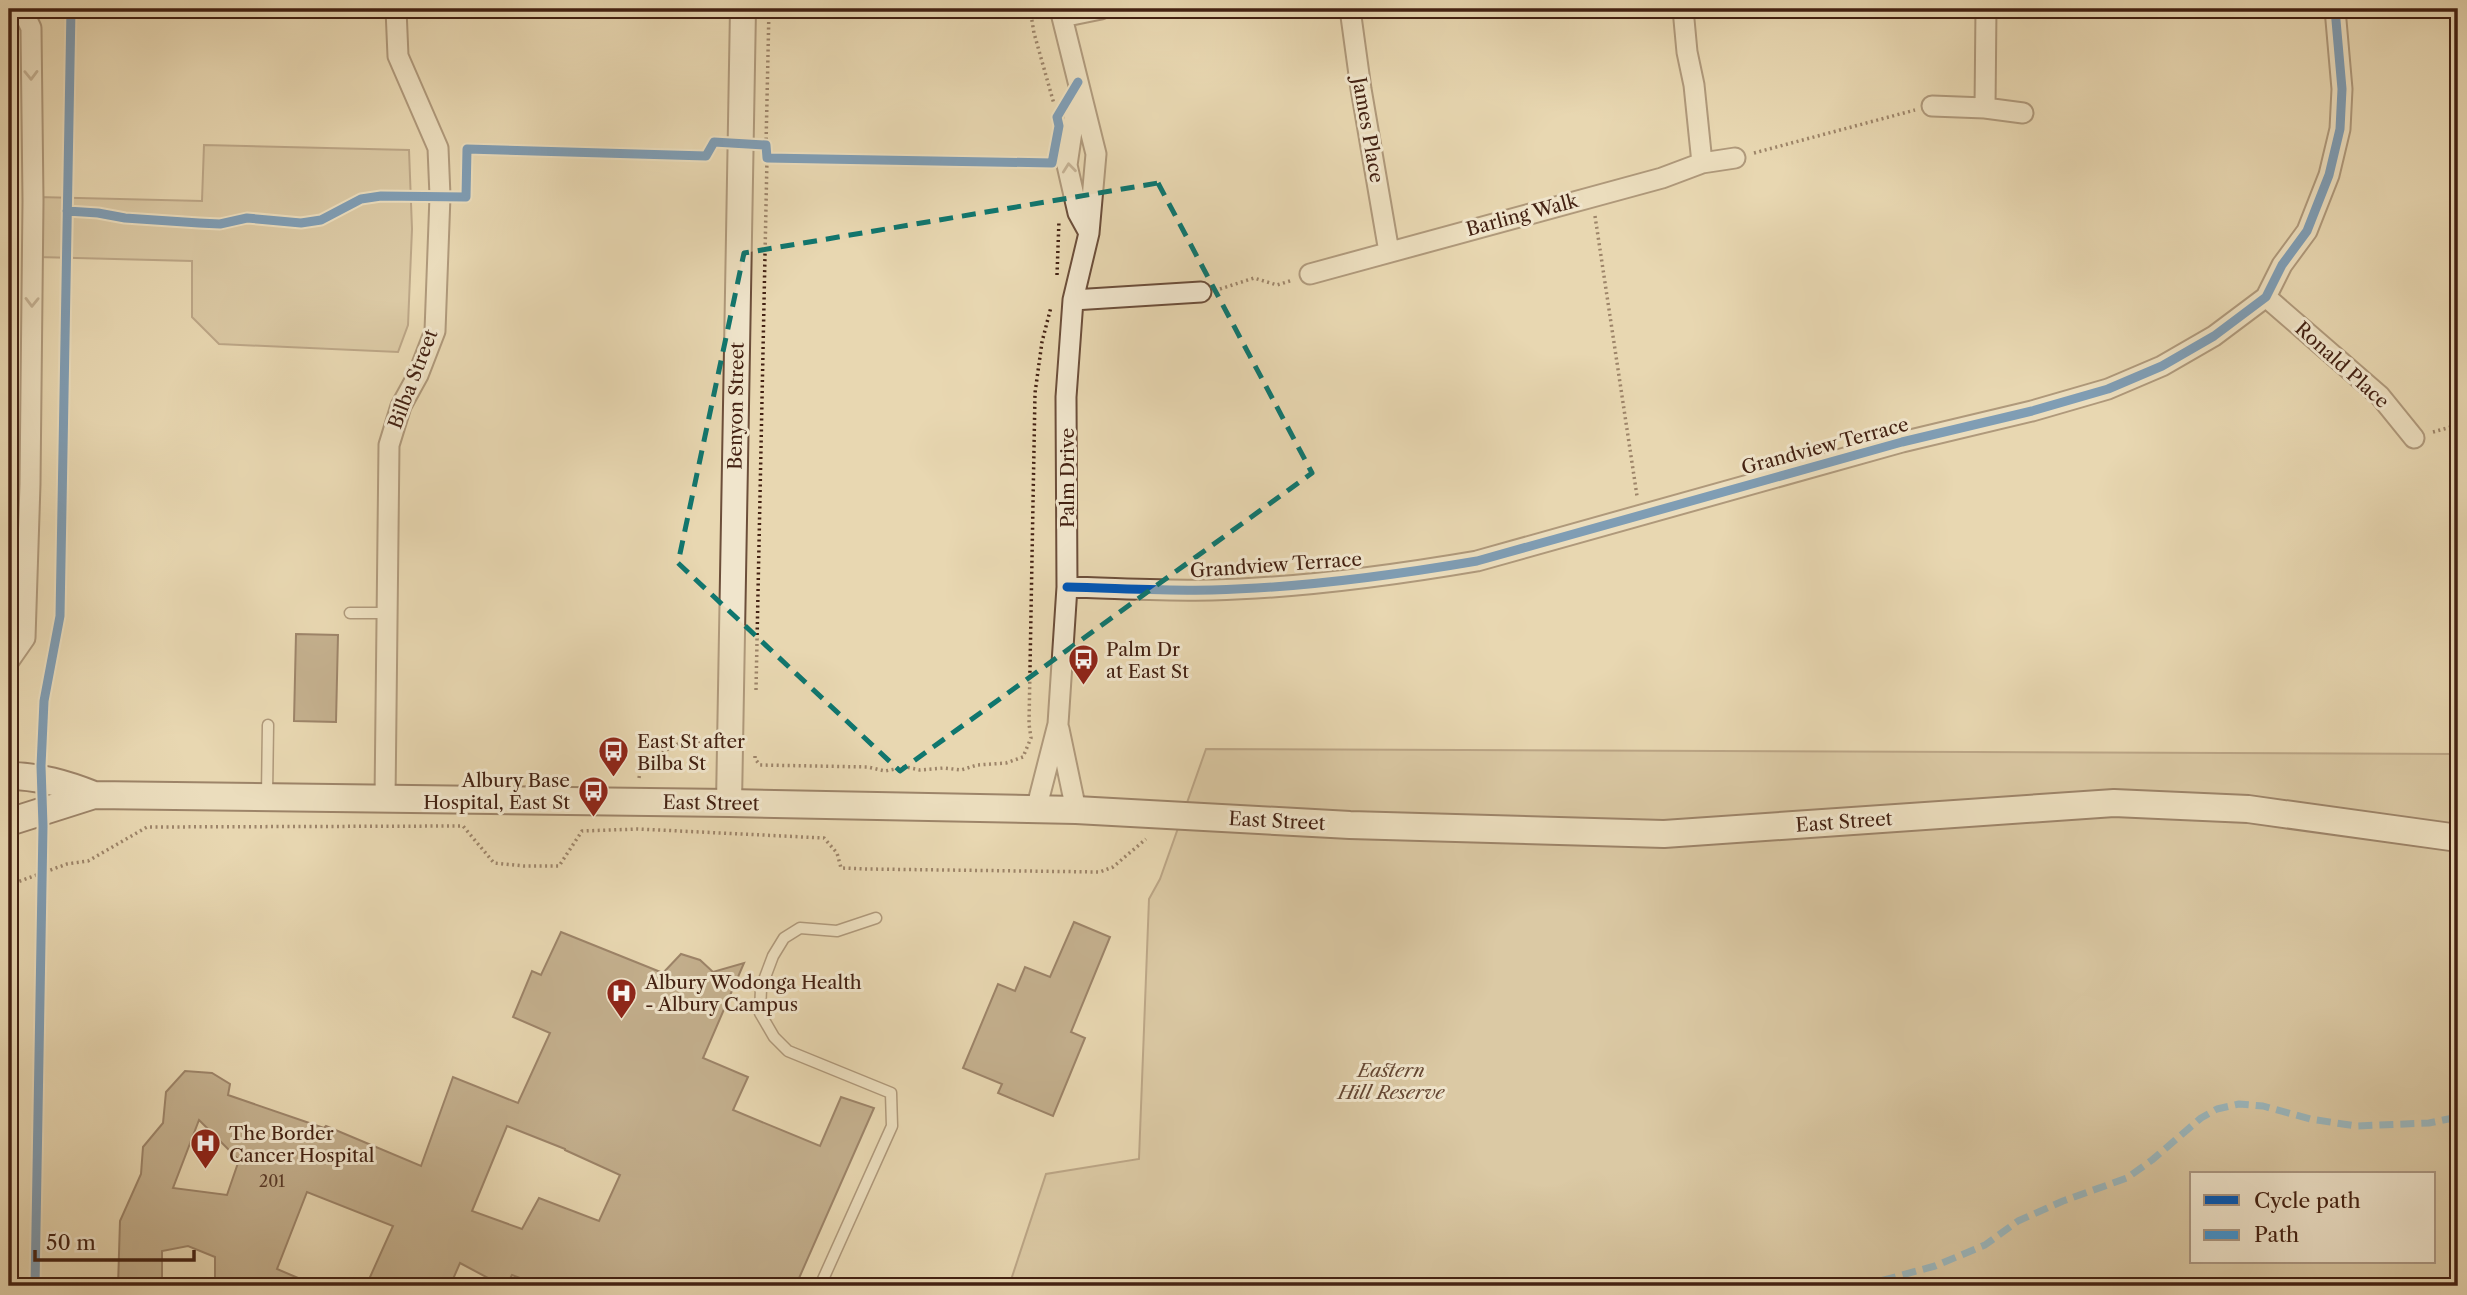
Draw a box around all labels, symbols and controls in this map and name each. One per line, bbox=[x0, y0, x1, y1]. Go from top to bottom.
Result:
one-way arrow bbox=[24, 70, 39, 81]
street label: James Place bbox=[1347, 72, 1389, 185]
one-way arrow bbox=[1062, 163, 1077, 174]
street label: Barling Walk bbox=[1464, 189, 1581, 241]
one-way arrow bbox=[24, 298, 40, 308]
street label: Ronald Place bbox=[2290, 317, 2394, 413]
street label: Bilba Street bbox=[383, 326, 443, 432]
street label: Benyon Street bbox=[723, 342, 749, 470]
street label: Grandview Terrace bbox=[1739, 413, 1911, 479]
street label: Palm Drive bbox=[1056, 428, 1079, 528]
street label: Grandview Terrace bbox=[1189, 548, 1363, 582]
place label: Palm Dr at East St bbox=[1106, 638, 1189, 683]
bus stop icon: Palm Dr at East St bbox=[1066, 643, 1100, 687]
place label: East St after Bilba St bbox=[637, 730, 745, 775]
bus stop icon: East St after Bilba St bbox=[597, 735, 631, 779]
place label: Albury Base Hospital, East St bbox=[423, 769, 570, 814]
bus stop icon: Albury Base Hospital, East St bbox=[576, 774, 610, 818]
street label: East Street bbox=[662, 791, 760, 815]
street label: East Street bbox=[1228, 807, 1326, 835]
street label: East Street bbox=[1795, 807, 1893, 837]
place label: Albury Wodonga Health - Albury Campus bbox=[644, 971, 862, 1016]
hospital icon: Albury Wodonga Health - Albury Campus bbox=[605, 976, 639, 1020]
park label: Eastern Hill Reserve bbox=[1336, 1059, 1445, 1104]
place label: The Border Cancer Hospital bbox=[229, 1122, 375, 1167]
hospital icon: The Border Cancer Hospital bbox=[189, 1127, 223, 1171]
house number: 201 bbox=[259, 1171, 285, 1191]
legend bbox=[2190, 1172, 2436, 1264]
text: Cycle path bbox=[2254, 1188, 2361, 1213]
scale bar bbox=[35, 1218, 194, 1262]
text: Path bbox=[2254, 1222, 2299, 1247]
text: 50 m bbox=[46, 1230, 96, 1255]

